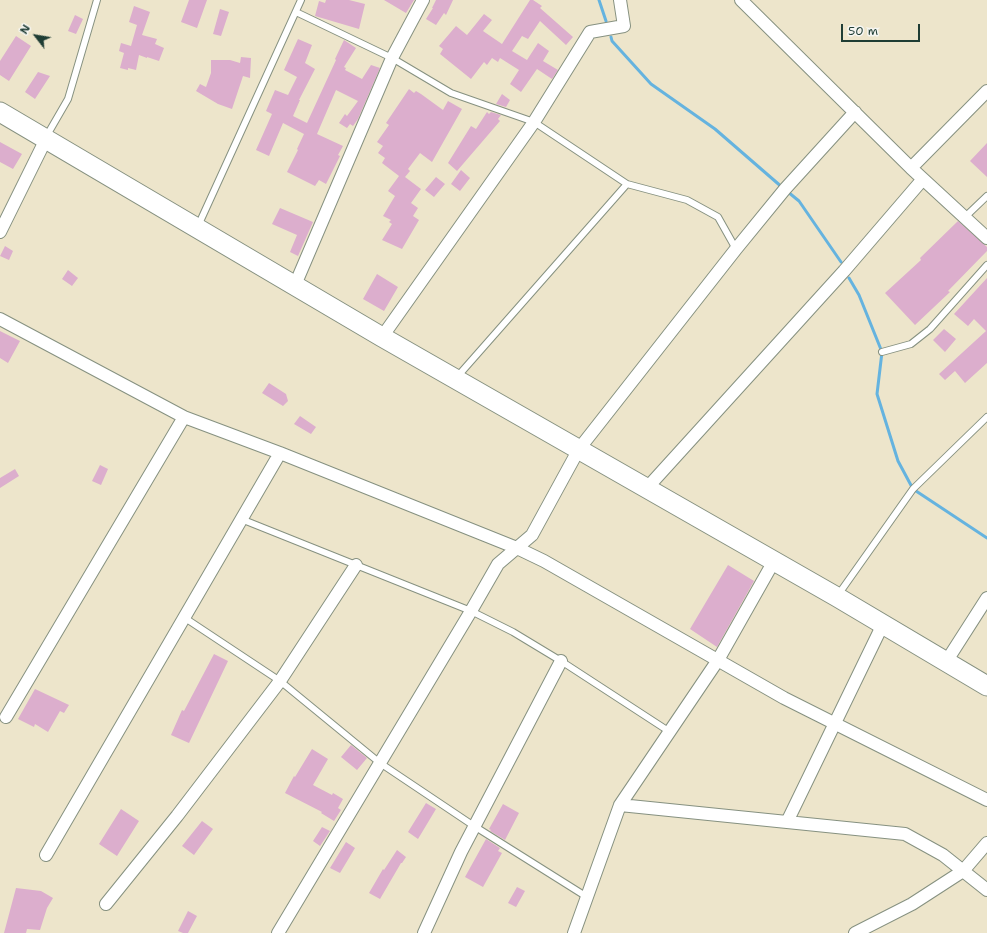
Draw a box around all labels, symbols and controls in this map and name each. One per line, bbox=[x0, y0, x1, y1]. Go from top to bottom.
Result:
north arrow bbox=[16, 16, 56, 56]
scale bar bbox=[843, 16, 922, 42]
text: N bbox=[17, 22, 34, 37]
text: 50 m bbox=[848, 23, 878, 39]

